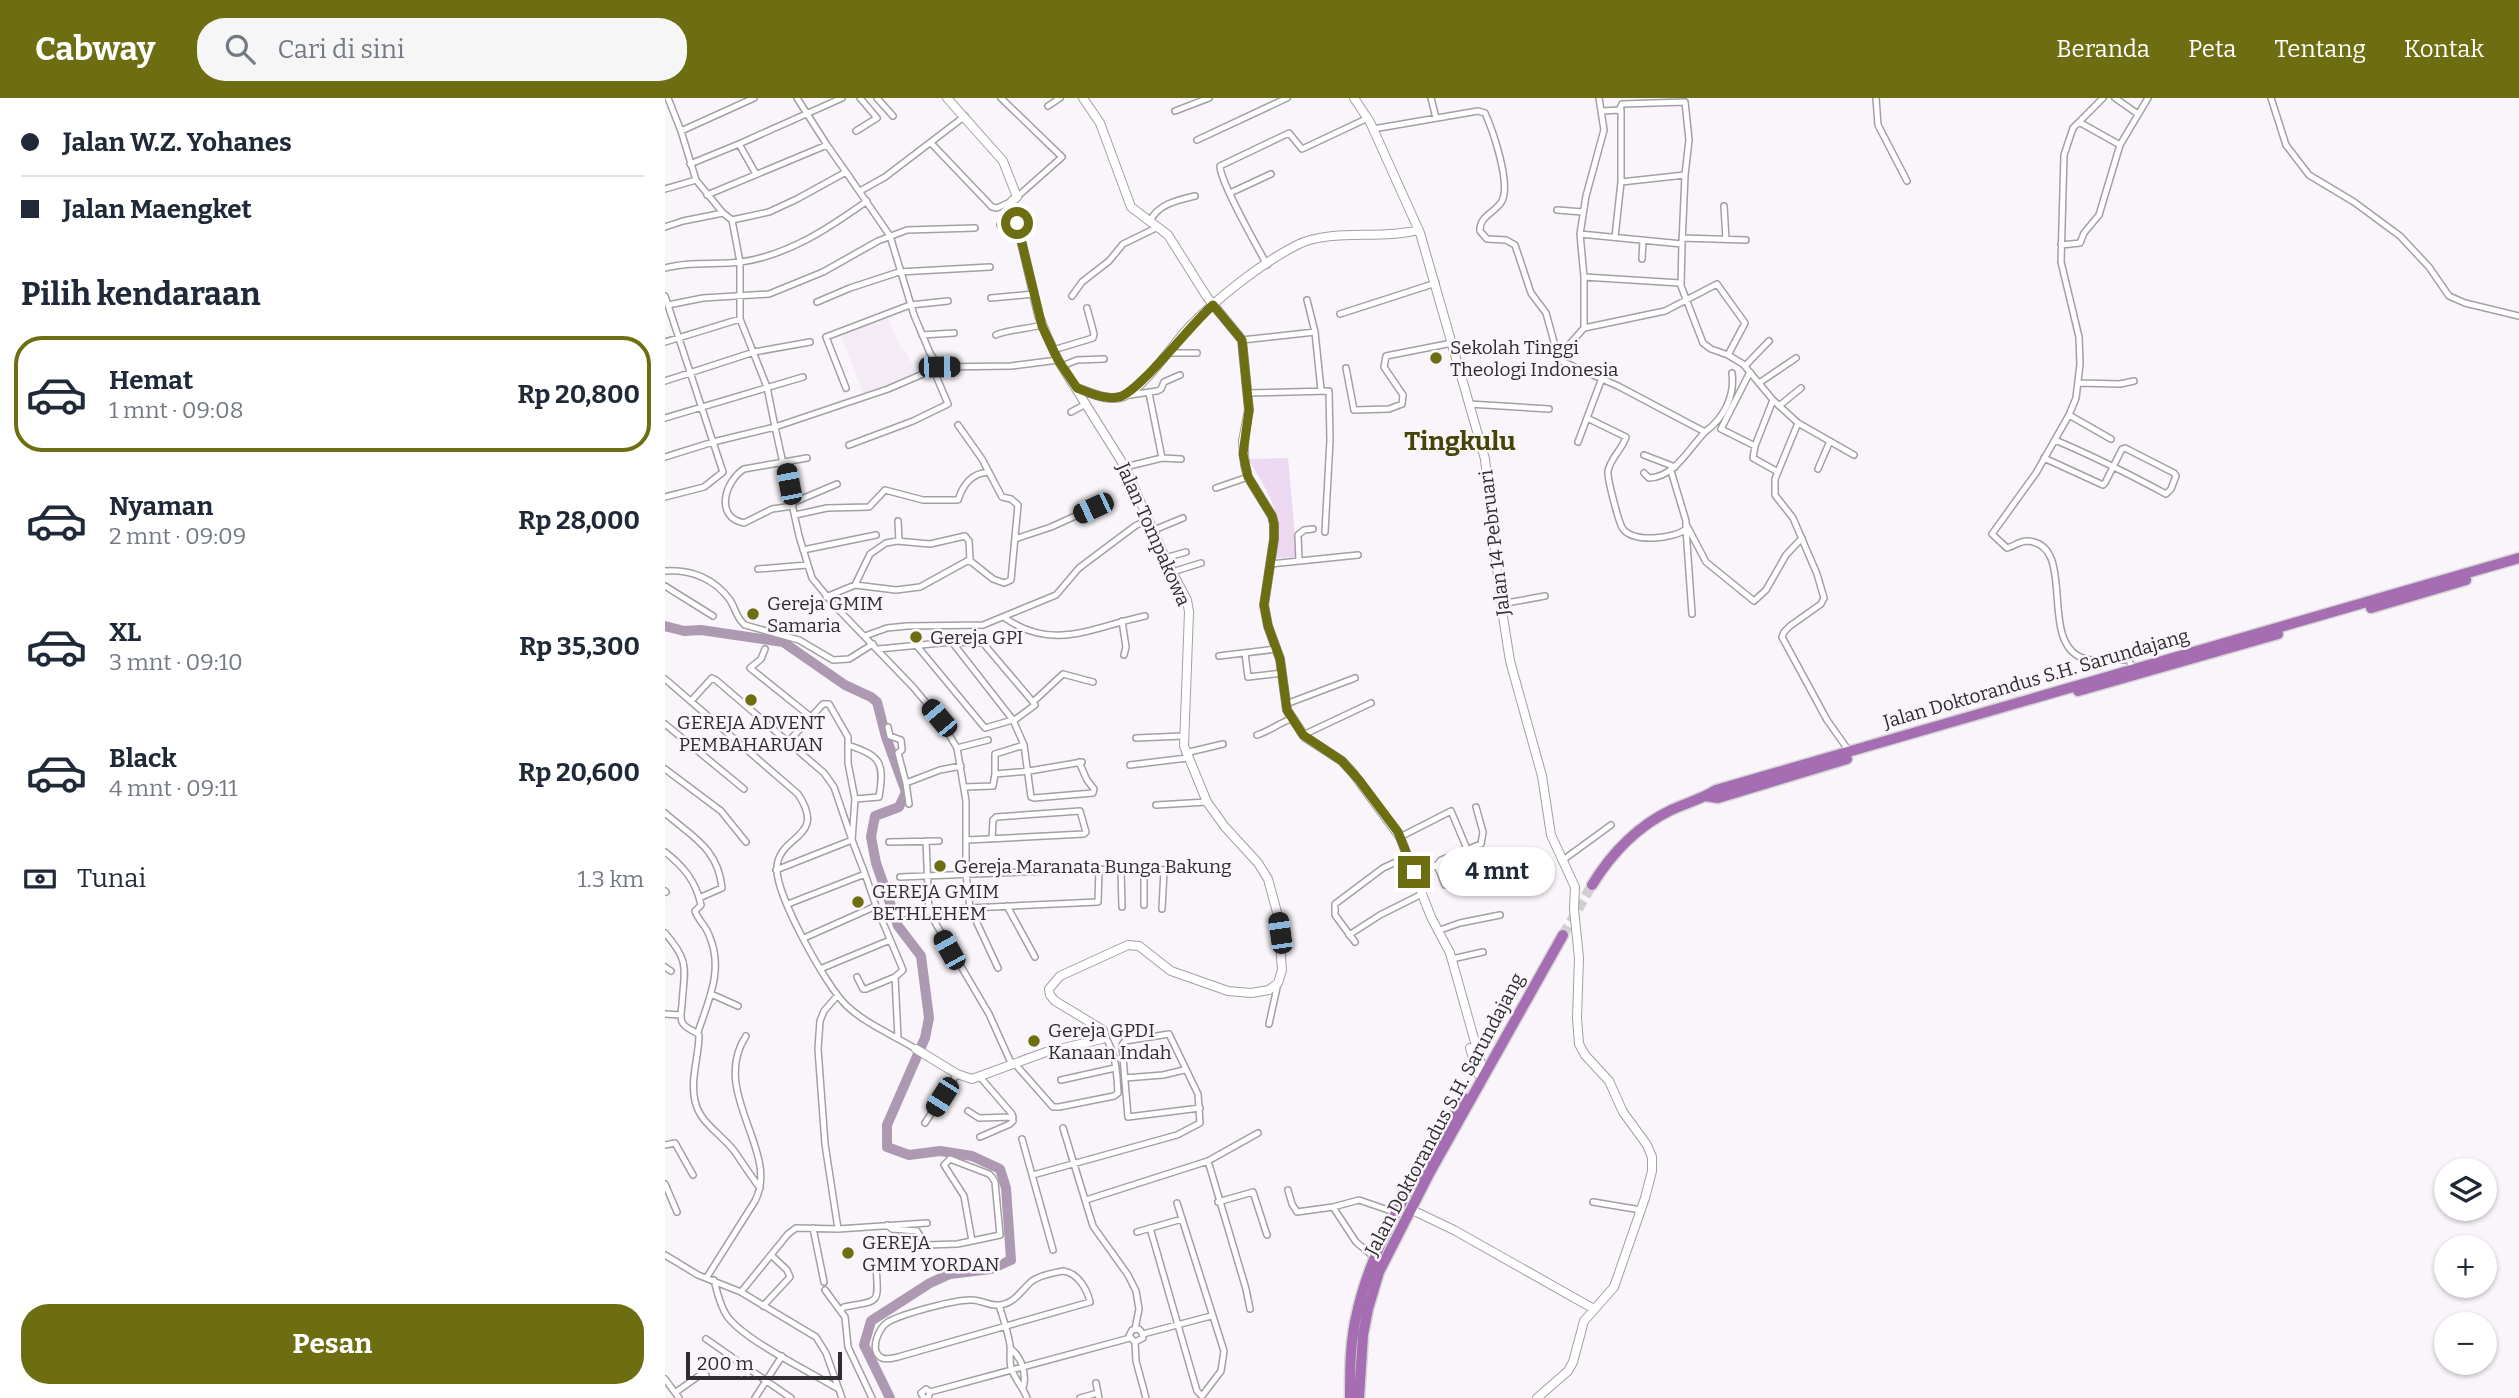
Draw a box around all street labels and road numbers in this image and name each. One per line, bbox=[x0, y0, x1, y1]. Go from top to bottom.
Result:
street label: Jalan Tompakowa bbox=[1111, 458, 1196, 610]
street label: Jalan 14 Pebruari bbox=[1474, 468, 1515, 618]
street label: Jalan Doktorandus S.H. Sarundajang bbox=[1880, 624, 2192, 734]
street label: Jalan Doktorandus S.H. Sarundajang bbox=[1359, 969, 1529, 1260]

